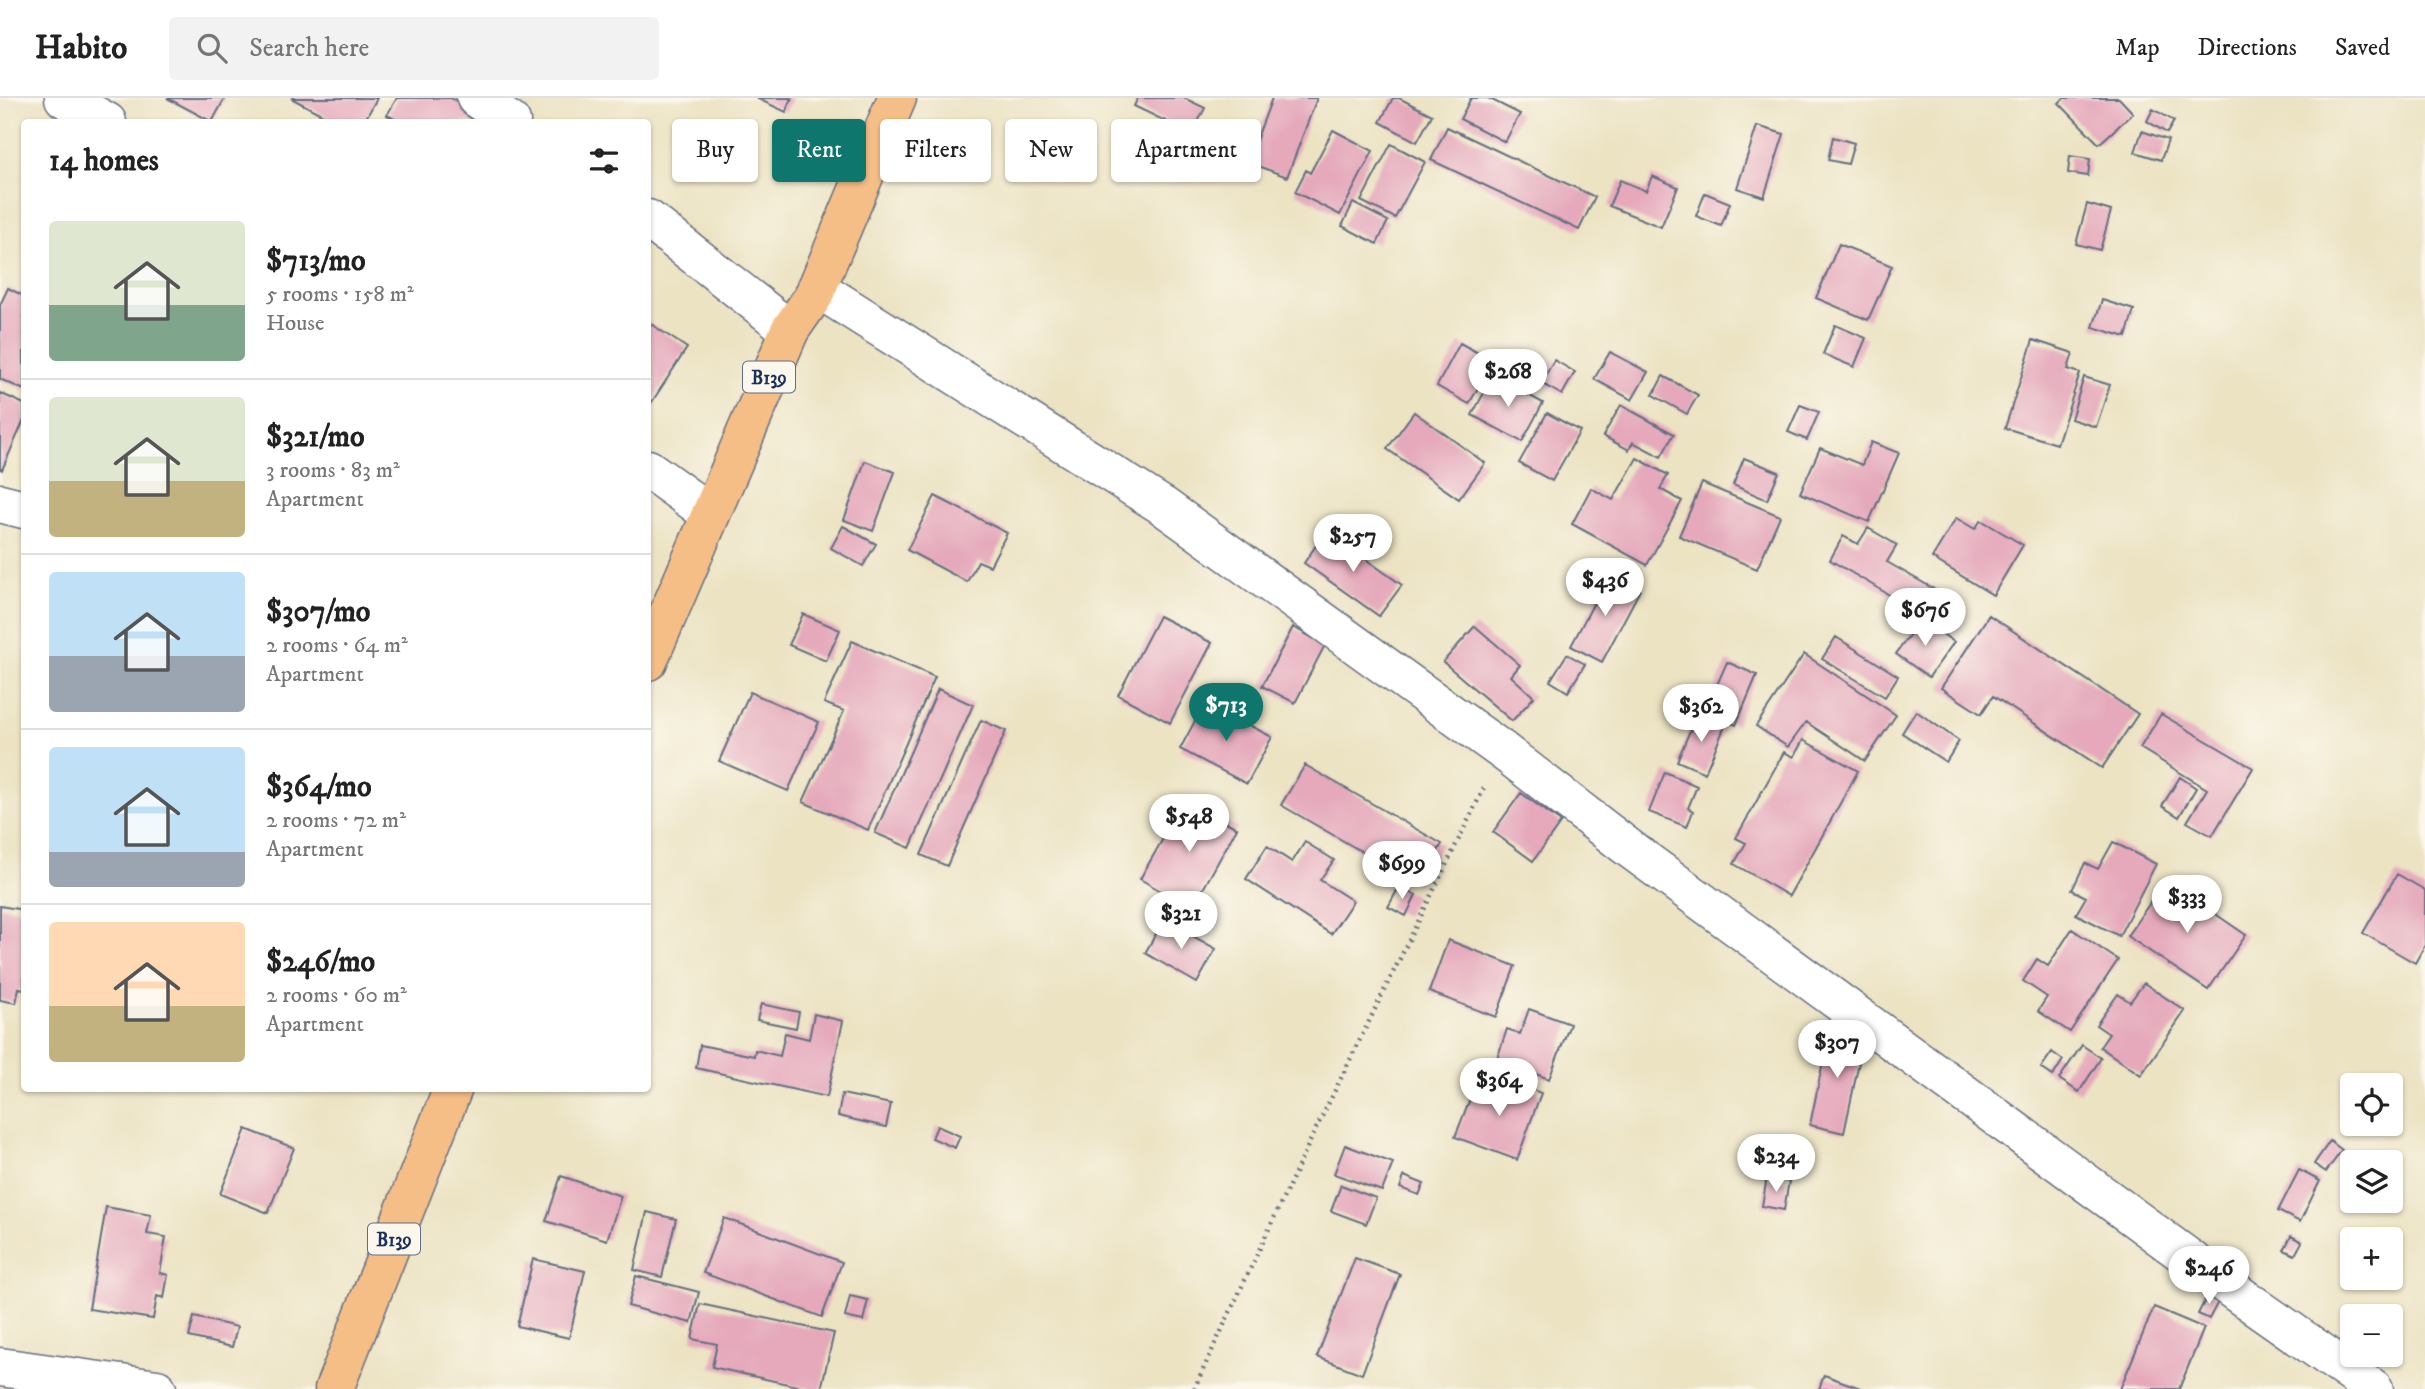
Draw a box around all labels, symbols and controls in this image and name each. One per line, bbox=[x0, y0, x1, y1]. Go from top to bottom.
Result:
search box bbox=[169, 17, 659, 80]
text: Habito bbox=[35, 28, 127, 69]
icon: search bbox=[193, 29, 231, 67]
text: Search here bbox=[249, 32, 369, 65]
text: Map bbox=[2115, 33, 2160, 63]
text: Directions bbox=[2198, 33, 2297, 63]
text: Saved bbox=[2335, 33, 2390, 63]
chip: Buy bbox=[672, 119, 758, 182]
chip: Rent bbox=[772, 119, 866, 182]
chip: Filters bbox=[880, 119, 991, 182]
chip: New bbox=[1005, 119, 1097, 182]
chip: Apartment bbox=[1111, 119, 1261, 182]
icon: filters bbox=[585, 142, 623, 180]
text: 14 homes bbox=[49, 143, 159, 180]
text: $713/mo bbox=[266, 243, 366, 280]
icon: home bbox=[105, 249, 189, 333]
text: 5 rooms · 158 m² bbox=[266, 280, 414, 309]
text: House bbox=[266, 309, 324, 338]
pin: $268 bbox=[1467, 350, 1549, 409]
text: $268 bbox=[1484, 357, 1532, 386]
road number: B139 bbox=[743, 362, 795, 392]
text: $321/mo bbox=[266, 419, 365, 456]
icon: home bbox=[105, 425, 189, 509]
text: 3 rooms · 83 m² bbox=[266, 456, 400, 485]
text: Apartment bbox=[266, 485, 364, 514]
pin: $257 bbox=[1312, 514, 1394, 574]
text: $257 bbox=[1329, 522, 1377, 551]
pin: $436 bbox=[1564, 559, 1646, 618]
text: $436 bbox=[1582, 566, 1628, 595]
pin: $676 bbox=[1884, 588, 1966, 648]
text: $307/mo bbox=[266, 594, 370, 631]
text: $676 bbox=[1901, 596, 1949, 625]
icon: home bbox=[105, 600, 189, 684]
text: 2 rooms · 64 m² bbox=[266, 631, 408, 660]
text: Apartment bbox=[266, 660, 364, 689]
pin: $713 bbox=[1185, 684, 1267, 743]
pin: $362 bbox=[1660, 684, 1742, 744]
text: $713 bbox=[1205, 691, 1247, 720]
text: $362 bbox=[1679, 692, 1723, 721]
text: $364/mo bbox=[266, 769, 372, 806]
icon: home bbox=[105, 775, 189, 859]
pin: $548 bbox=[1148, 794, 1230, 854]
text: $548 bbox=[1165, 802, 1213, 831]
text: 2 rooms · 72 m² bbox=[266, 806, 406, 835]
text: Apartment bbox=[266, 835, 364, 864]
pin: $699 bbox=[1361, 842, 1443, 901]
text: $699 bbox=[1378, 849, 1426, 878]
pin: $333 bbox=[2146, 876, 2228, 935]
text: $333 bbox=[2168, 883, 2206, 912]
pin: $321 bbox=[1140, 892, 1222, 951]
text: $321 bbox=[1161, 899, 1201, 928]
text: $246/mo bbox=[266, 944, 375, 981]
icon: home bbox=[105, 950, 189, 1034]
text: 2 rooms · 60 m² bbox=[266, 981, 407, 1010]
text: Apartment bbox=[266, 1010, 364, 1039]
pin: $307 bbox=[1796, 1020, 1878, 1080]
text: $307 bbox=[1814, 1028, 1860, 1057]
pin: $364 bbox=[1458, 1058, 1540, 1118]
text: $364 bbox=[1476, 1066, 1522, 1095]
map controls bbox=[2340, 1073, 2403, 1367]
button: locate bbox=[2340, 1073, 2403, 1136]
pin: $234 bbox=[1735, 1134, 1817, 1194]
text: $234 bbox=[1753, 1142, 1799, 1171]
button: layers bbox=[2340, 1150, 2403, 1213]
road number: B139 bbox=[368, 1224, 420, 1254]
button: + bbox=[2340, 1227, 2403, 1290]
pin: $246 bbox=[2168, 1246, 2250, 1306]
text: $246 bbox=[2184, 1254, 2234, 1283]
button: − bbox=[2340, 1304, 2403, 1367]

